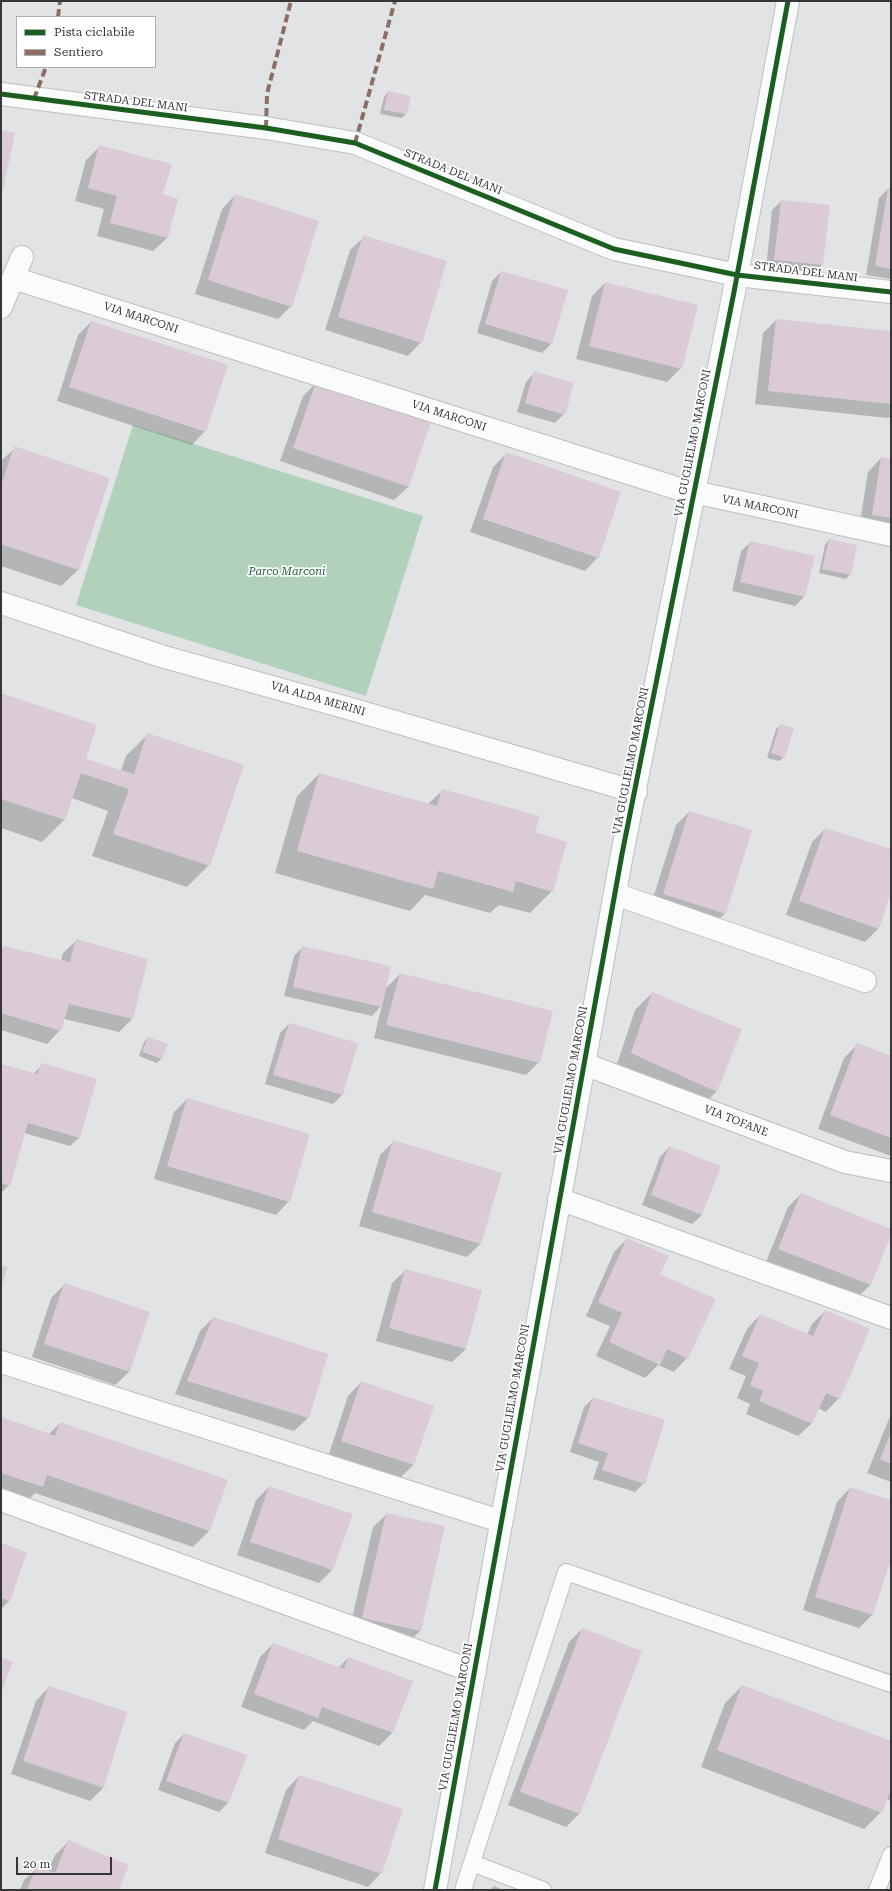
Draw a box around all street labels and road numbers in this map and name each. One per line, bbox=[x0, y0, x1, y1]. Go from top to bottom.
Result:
street label: STRADA DEL MANI bbox=[83, 89, 189, 115]
street label: STRADA DEL MANI bbox=[402, 146, 504, 198]
street label: STRADA DEL MANI bbox=[753, 259, 859, 285]
street label: VIA MARCONI bbox=[102, 300, 180, 336]
street label: VIA GUGLIELMO MARCONI bbox=[672, 368, 714, 518]
street label: VIA MARCONI bbox=[410, 398, 488, 434]
street label: VIA MARCONI bbox=[721, 492, 799, 522]
street label: VIA ALDA MERINI bbox=[269, 679, 367, 719]
street label: VIA GUGLIELMO MARCONI bbox=[610, 686, 652, 836]
street label: VIA GUGLIELMO MARCONI bbox=[551, 1005, 591, 1155]
street label: VIA TOFANE bbox=[702, 1103, 770, 1139]
street label: VIA GUGLIELMO MARCONI bbox=[493, 1323, 533, 1473]
street label: VIA GUGLIELMO MARCONI bbox=[436, 1642, 476, 1792]

